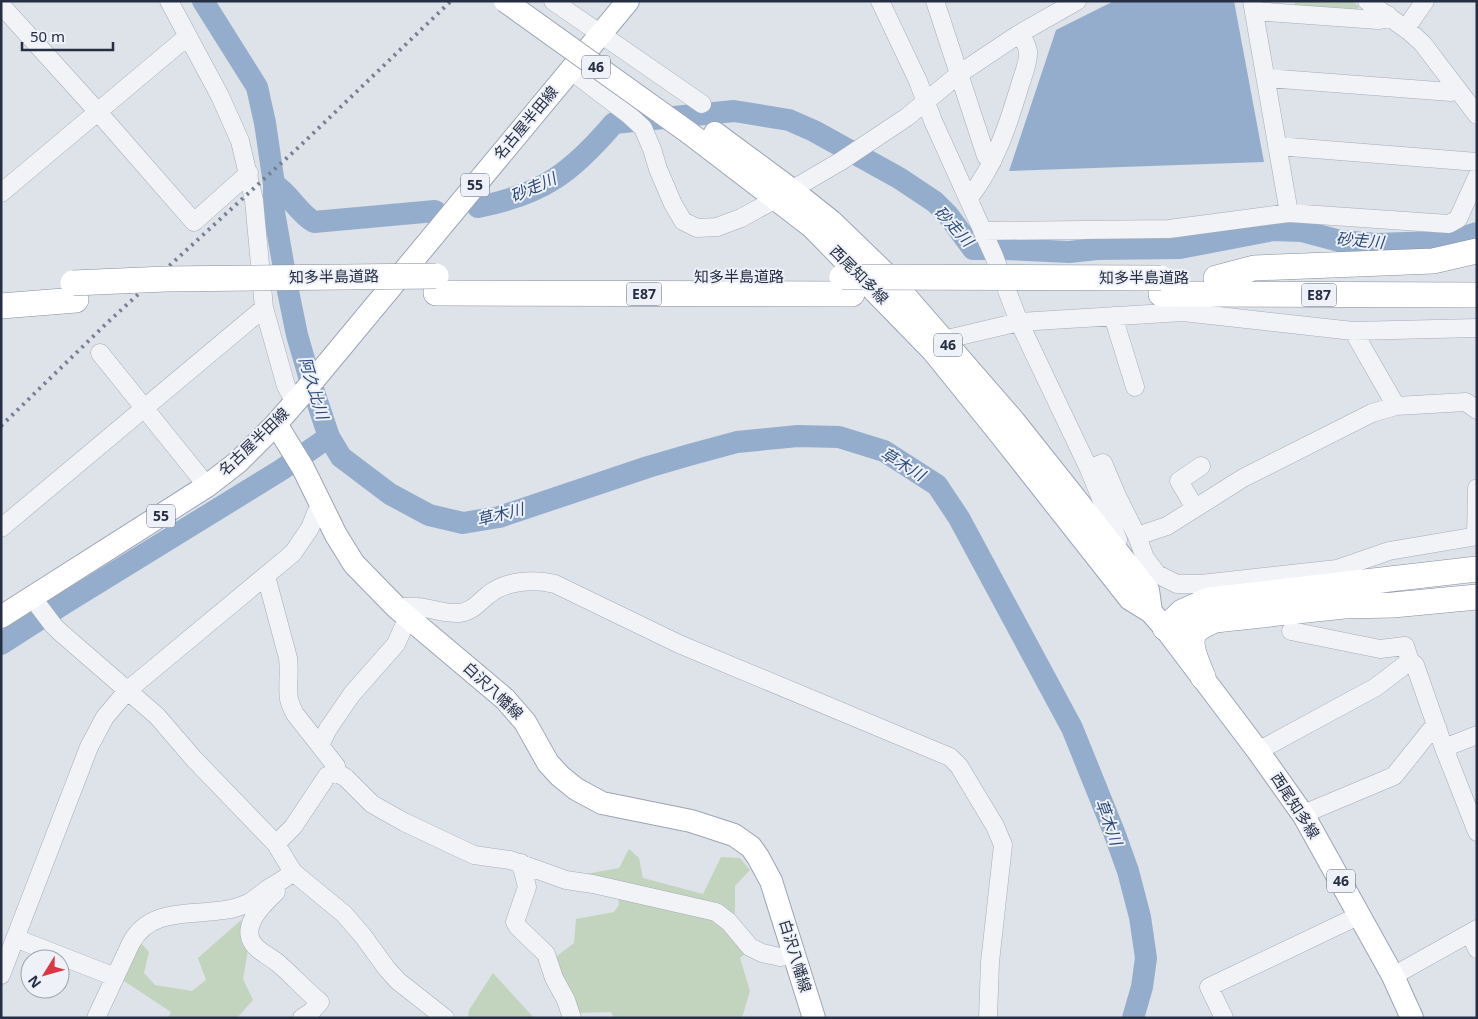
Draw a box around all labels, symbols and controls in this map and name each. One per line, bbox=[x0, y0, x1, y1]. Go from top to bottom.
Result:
scale bar bbox=[22, 20, 114, 52]
text: 50 m bbox=[30, 26, 65, 46]
road number: 46 bbox=[582, 56, 610, 78]
street label: 名古屋半田線 bbox=[489, 81, 562, 163]
water label: 砂走川 bbox=[507, 166, 561, 207]
road number: 55 bbox=[461, 174, 489, 196]
water label: 砂走川 bbox=[930, 201, 980, 253]
water label: 砂走川 bbox=[1335, 227, 1387, 253]
street label: 西尾知多線 bbox=[826, 241, 893, 308]
street label: 知多半島道路 bbox=[289, 265, 379, 287]
street label: 知多半島道路 bbox=[694, 266, 784, 286]
street label: 知多半島道路 bbox=[1099, 267, 1189, 287]
road number: E87 bbox=[626, 282, 662, 306]
road number: E87 bbox=[1302, 284, 1336, 306]
road number: 46 bbox=[934, 334, 962, 356]
water label: 阿久比川 bbox=[294, 354, 334, 424]
street label: 名古屋半田線 bbox=[214, 403, 293, 480]
water label: 草木川 bbox=[877, 442, 931, 487]
water label: 草木川 bbox=[474, 497, 528, 530]
road number: 55 bbox=[147, 504, 175, 528]
street label: 白沢八幡線 bbox=[459, 657, 528, 723]
street label: 西尾知多線 bbox=[1267, 769, 1325, 842]
water label: 草木川 bbox=[1090, 796, 1128, 850]
road number: 46 bbox=[1327, 869, 1355, 892]
street label: 白沢八幡線 bbox=[775, 917, 816, 995]
north arrow bbox=[20, 949, 70, 999]
text: N bbox=[23, 972, 45, 992]

